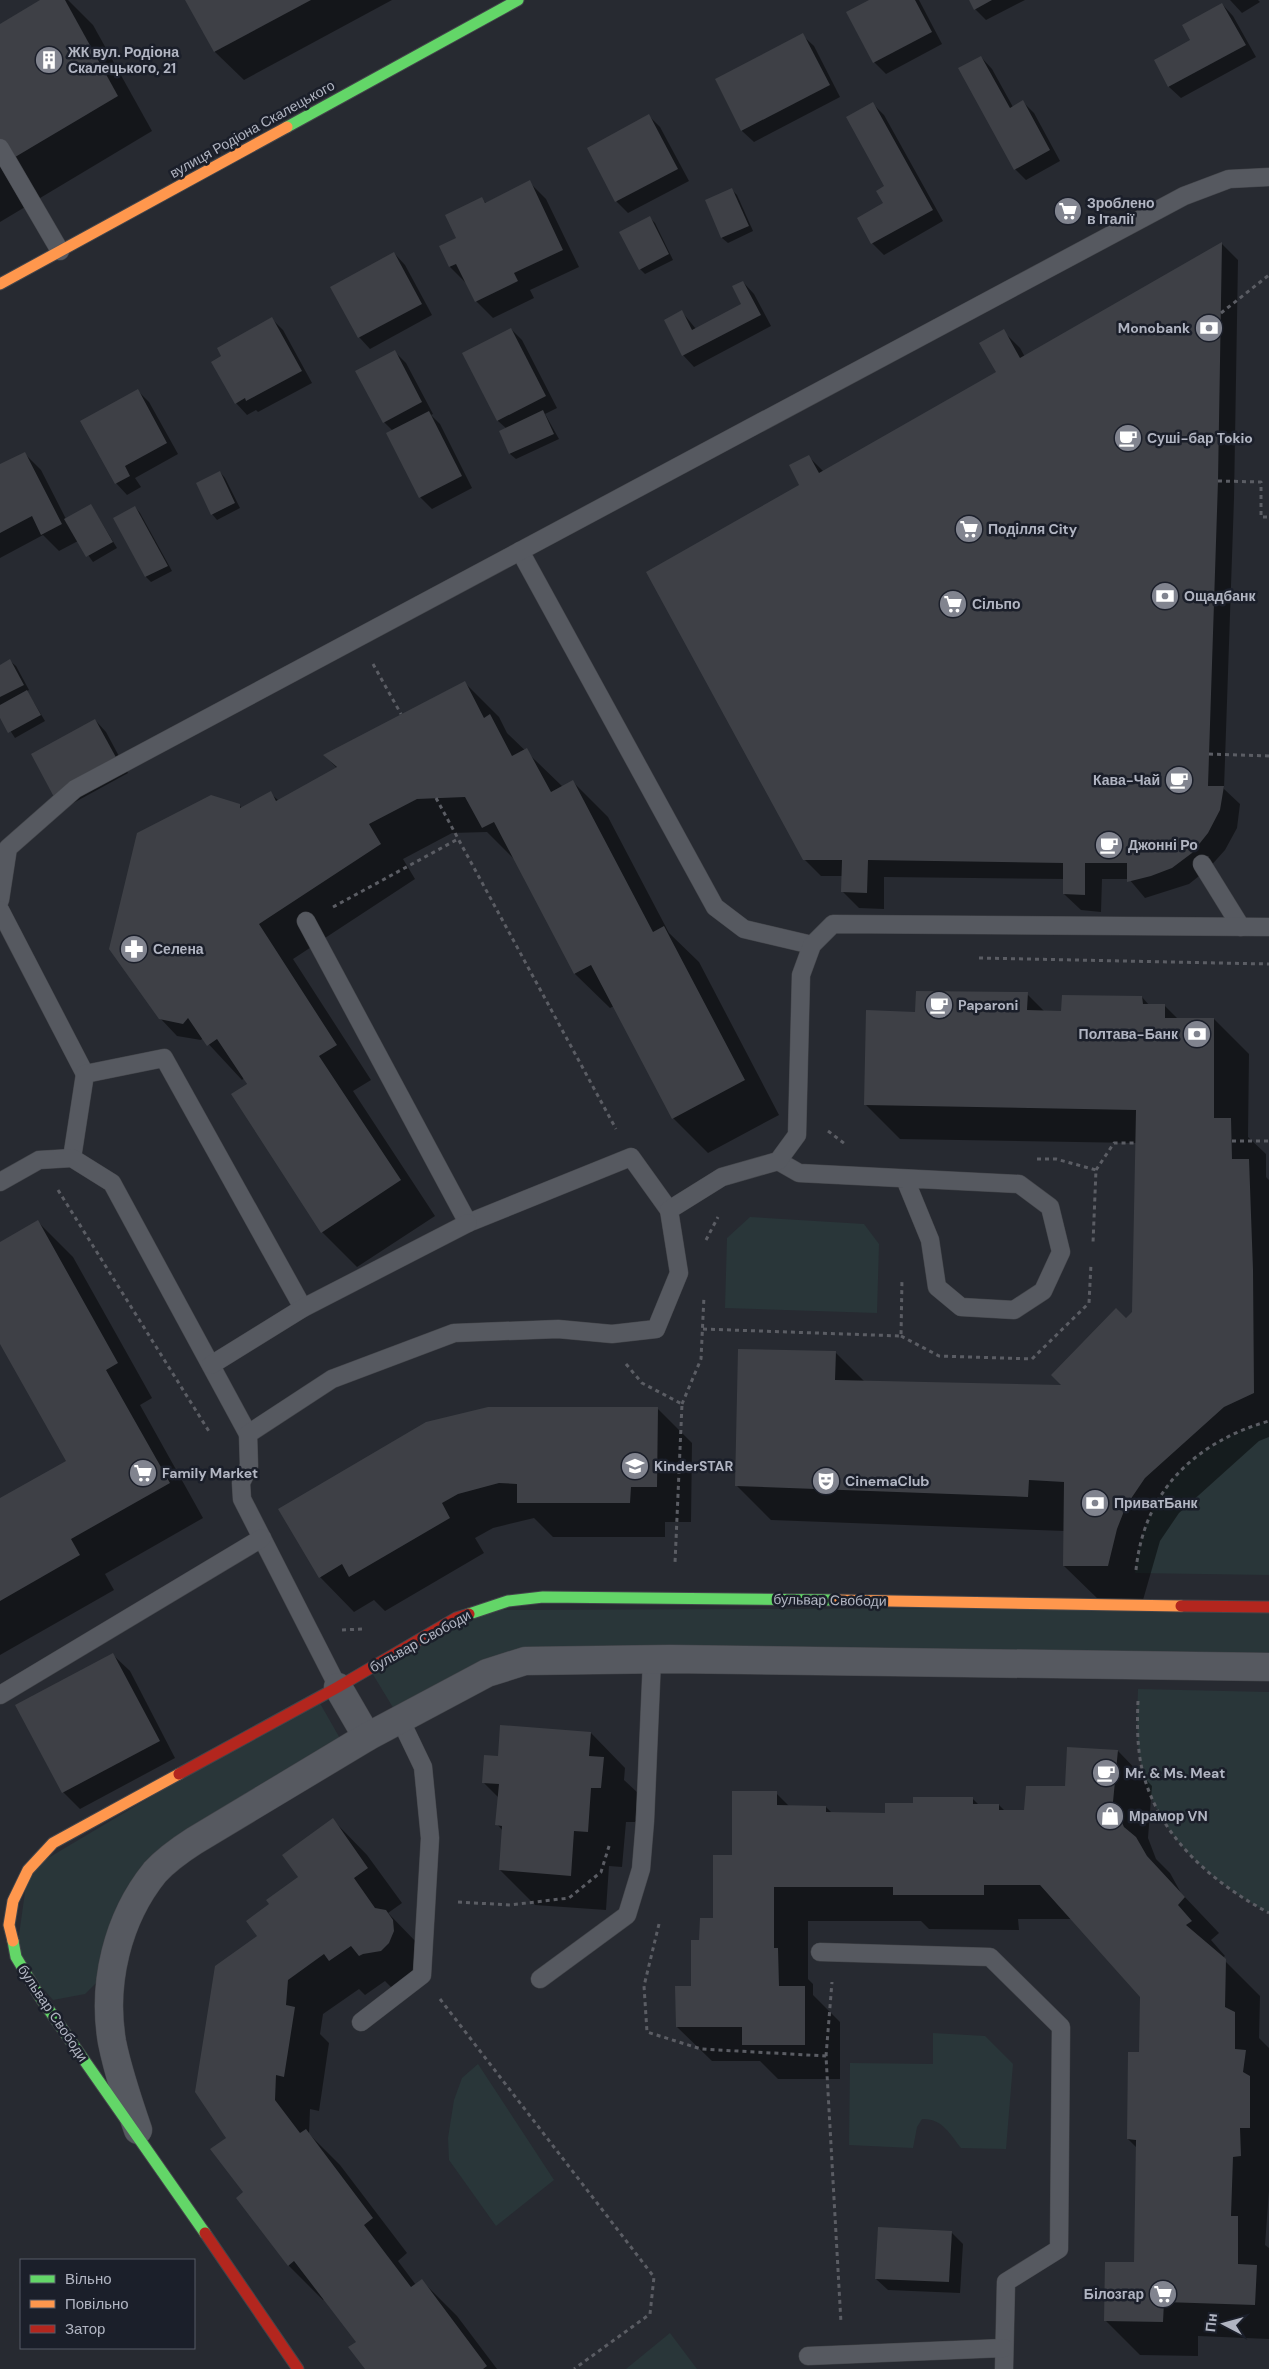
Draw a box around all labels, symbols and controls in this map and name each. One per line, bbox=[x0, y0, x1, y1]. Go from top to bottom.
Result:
place label: ЖК вул. Родіона Скалецького, 21 bbox=[67, 43, 179, 77]
building icon: ЖК вул. Родіона Скалецького, 21 bbox=[34, 45, 64, 75]
street label: вулиця Родіона Скалецького bbox=[166, 76, 338, 182]
place label: Зроблено в Італії bbox=[1087, 194, 1155, 228]
supermarket icon: Зроблено в Італії bbox=[1053, 196, 1083, 226]
bank icon: Monobank bbox=[1194, 313, 1224, 343]
place label: Monobank bbox=[1118, 319, 1190, 337]
cafe icon: Суші-бар Tokio bbox=[1113, 423, 1143, 453]
place label: Суші-бар Tokio bbox=[1147, 429, 1253, 447]
supermarket icon: Поділля City bbox=[954, 514, 984, 544]
place label: Поділля City bbox=[988, 520, 1078, 538]
bank icon: Ощадбанк bbox=[1150, 581, 1180, 611]
place label: Ощадбанк bbox=[1184, 587, 1256, 605]
supermarket icon: Сільпо bbox=[938, 589, 968, 619]
place label: Сільпо bbox=[972, 595, 1021, 613]
cafe icon: Кава-Чай bbox=[1164, 765, 1194, 795]
place label: Кава-Чай bbox=[1093, 771, 1160, 789]
cafe icon: Джонні Ро bbox=[1094, 830, 1124, 860]
place label: Джонні Ро bbox=[1128, 836, 1198, 854]
pharmacy icon: Селена bbox=[119, 934, 149, 964]
place label: Селена bbox=[153, 940, 204, 958]
cafe icon: Paparoni bbox=[924, 990, 954, 1020]
place label: Paparoni bbox=[958, 996, 1019, 1014]
bank icon: Полтава-Банк bbox=[1182, 1019, 1212, 1049]
place label: Полтава-Банк bbox=[1079, 1025, 1179, 1043]
school or university icon: KinderSTAR bbox=[620, 1451, 650, 1481]
place label: KinderSTAR bbox=[654, 1457, 734, 1475]
supermarket icon: Family Market bbox=[128, 1458, 158, 1488]
place label: Family Market bbox=[162, 1464, 258, 1482]
theatre icon: CinemaClub bbox=[811, 1466, 841, 1496]
place label: CinemaClub bbox=[845, 1472, 929, 1490]
bank icon: ПриватБанк bbox=[1080, 1488, 1110, 1518]
place label: ПриватБанк bbox=[1114, 1494, 1199, 1512]
street label: бульвар Свободи bbox=[773, 1590, 887, 1610]
street label: бульвар Свободи bbox=[366, 1606, 474, 1676]
cafe icon: Mr. & Ms. Meat bbox=[1091, 1758, 1121, 1788]
place label: Mr. & Ms. Meat bbox=[1125, 1764, 1225, 1782]
shop icon: Мрамор VN bbox=[1095, 1801, 1125, 1831]
place label: Мрамор VN bbox=[1129, 1807, 1208, 1825]
street label: бульвар Свободи bbox=[14, 1961, 92, 2065]
legend bbox=[20, 2259, 195, 2349]
text: Вільно bbox=[65, 2269, 112, 2289]
supermarket icon: Білозгар bbox=[1148, 2279, 1178, 2309]
place label: Білозгар bbox=[1084, 2285, 1144, 2303]
text: Повільно bbox=[65, 2294, 129, 2314]
north arrow bbox=[1199, 2299, 1249, 2349]
text: Пн bbox=[1201, 2312, 1221, 2333]
text: Затор bbox=[65, 2319, 105, 2339]

